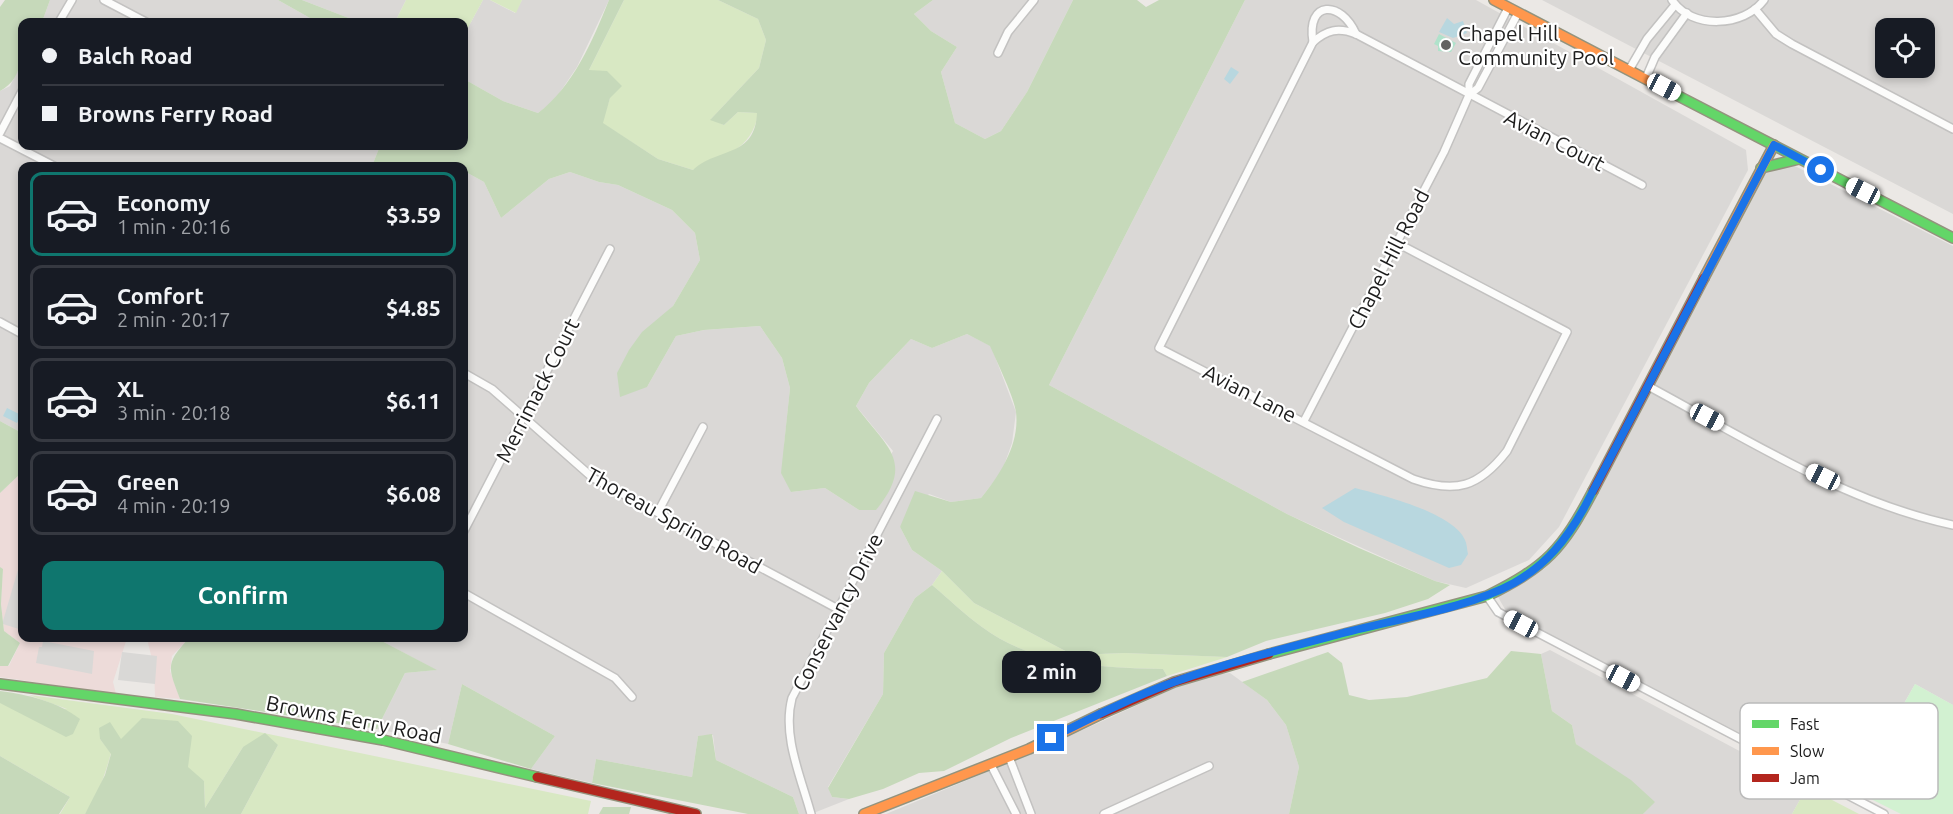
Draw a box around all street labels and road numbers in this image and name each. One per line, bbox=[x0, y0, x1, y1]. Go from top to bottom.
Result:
street label: Avian Court bbox=[1501, 104, 1609, 176]
street label: Chapel Hill Road bbox=[1342, 185, 1434, 333]
street label: Merrimack Court bbox=[490, 314, 584, 466]
street label: Avian Lane bbox=[1199, 359, 1301, 427]
street label: Thoreau Spring Road bbox=[582, 462, 766, 578]
street label: Conservancy Drive bbox=[787, 529, 887, 695]
street label: Browns Ferry Road bbox=[264, 690, 444, 748]

